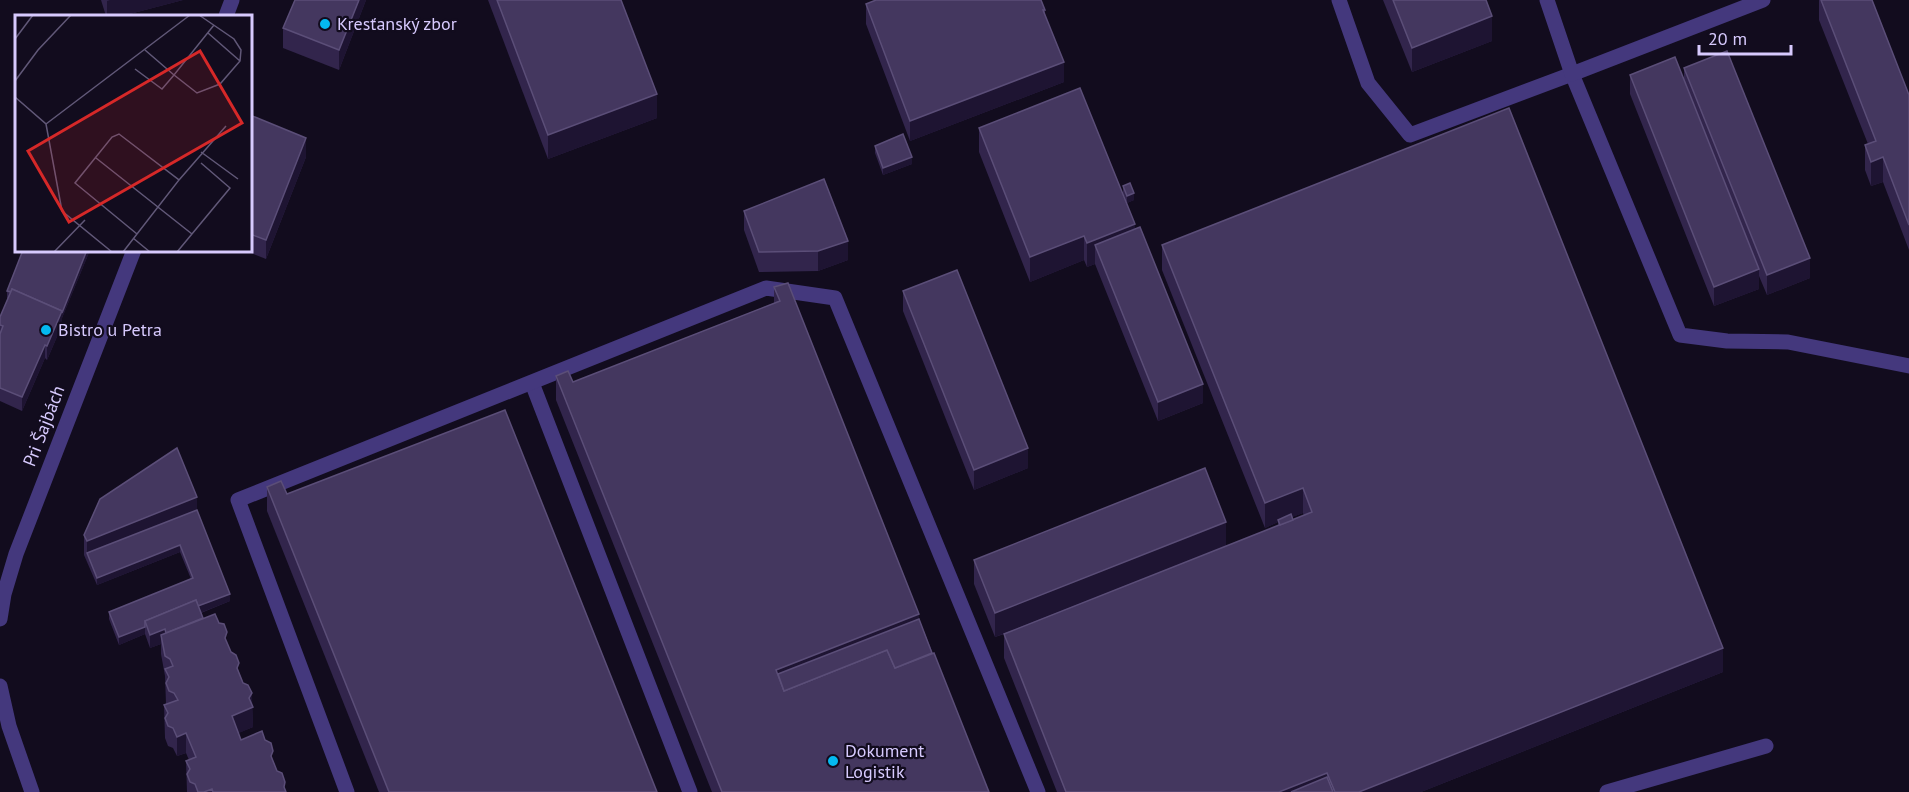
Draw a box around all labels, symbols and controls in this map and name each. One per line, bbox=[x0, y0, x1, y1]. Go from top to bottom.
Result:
place label: Kresťanský zbor bbox=[337, 12, 457, 35]
inset map bbox=[15, 15, 252, 252]
marker: Kresťanský zbor bbox=[318, 17, 332, 31]
scale bar bbox=[1699, 18, 1790, 56]
text: 20 m bbox=[1708, 27, 1747, 50]
place label: Bistro u Petra bbox=[58, 318, 162, 341]
marker: Bistro u Petra bbox=[39, 323, 53, 337]
street label: Pri Šajbách bbox=[18, 382, 70, 470]
place label: Dokument Logistik bbox=[845, 739, 924, 783]
marker: Dokument Logistik bbox=[826, 754, 840, 768]

